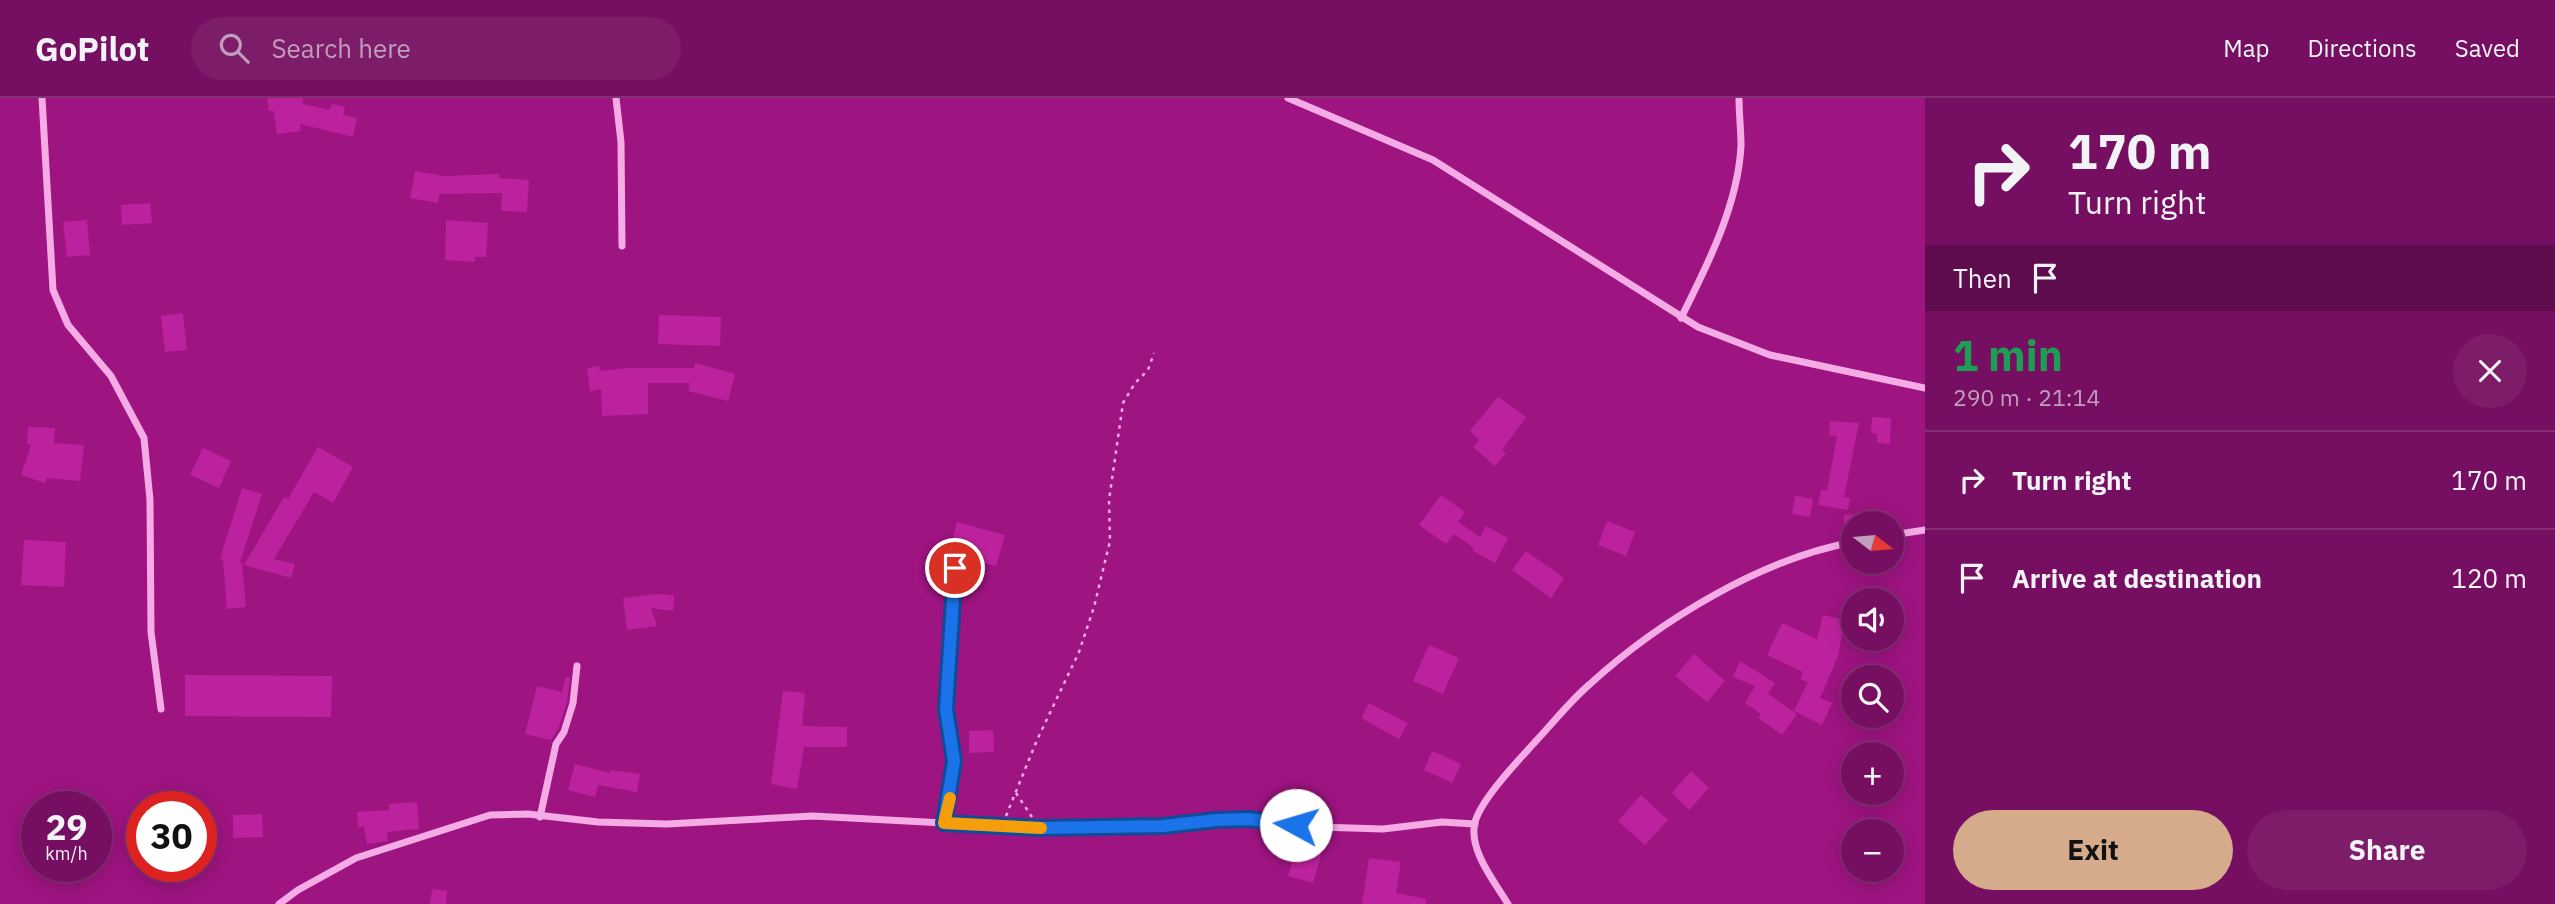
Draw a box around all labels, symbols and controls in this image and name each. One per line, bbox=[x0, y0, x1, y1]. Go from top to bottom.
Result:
search box bbox=[191, 17, 681, 80]
text: GoPilot bbox=[35, 27, 149, 70]
icon: search bbox=[215, 29, 253, 67]
text: Search here bbox=[271, 31, 411, 65]
text: Map bbox=[2223, 32, 2269, 64]
text: Directions bbox=[2307, 32, 2417, 64]
text: Saved bbox=[2455, 32, 2520, 64]
text: 170 m bbox=[2068, 119, 2212, 182]
icon: right bbox=[1953, 126, 2044, 217]
text: Turn right bbox=[2068, 181, 2206, 223]
icon: arrive bbox=[2026, 259, 2064, 297]
text: Then bbox=[1953, 261, 2012, 295]
text: 1 min bbox=[1953, 328, 2063, 383]
button: close bbox=[2453, 334, 2527, 408]
text: 290 m · 21:14 bbox=[1953, 382, 2100, 412]
icon: right bbox=[1953, 461, 1991, 499]
text: Turn right bbox=[2012, 463, 2131, 497]
text: 170 m bbox=[2451, 463, 2527, 497]
north arrow bbox=[1841, 511, 1904, 574]
map controls bbox=[1841, 511, 1904, 882]
pin bbox=[925, 538, 985, 598]
icon: arrive bbox=[936, 549, 974, 587]
icon: arrive bbox=[1953, 559, 1991, 597]
text: Arrive at destination bbox=[2012, 561, 2262, 595]
text: 120 m bbox=[2451, 561, 2527, 595]
button: sound bbox=[1841, 588, 1904, 651]
button: search bbox=[1841, 665, 1904, 728]
button: + bbox=[1841, 742, 1904, 805]
position arrow bbox=[1259, 788, 1333, 862]
speed limit sign: 30 bbox=[126, 791, 217, 882]
text: 29 bbox=[45, 804, 88, 850]
button: Exit bbox=[1953, 810, 2233, 890]
button: Share bbox=[2247, 810, 2527, 890]
button: − bbox=[1841, 819, 1904, 882]
text: km/h bbox=[45, 842, 88, 865]

